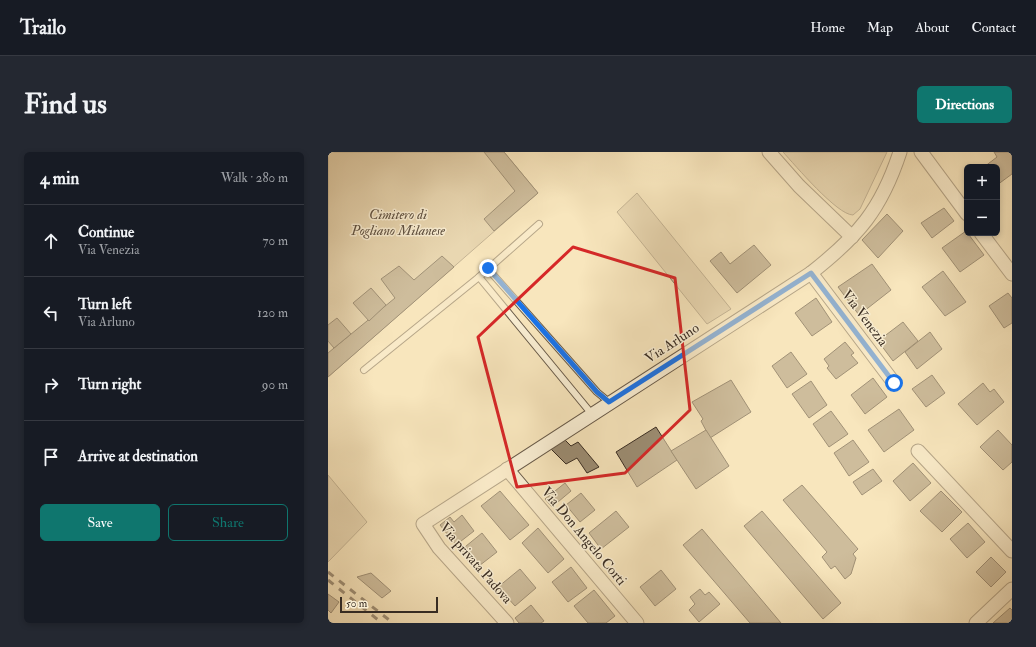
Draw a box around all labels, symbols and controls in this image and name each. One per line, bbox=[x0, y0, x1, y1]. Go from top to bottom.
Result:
text: Trailo bbox=[20, 16, 66, 40]
text: Home bbox=[810, 19, 845, 36]
text: Map bbox=[867, 19, 893, 36]
text: About bbox=[915, 19, 949, 36]
text: Contact bbox=[971, 19, 1016, 36]
button: Directions bbox=[917, 86, 1012, 123]
text: Find us bbox=[24, 87, 107, 122]
map controls bbox=[964, 164, 1000, 236]
button: + bbox=[964, 164, 1000, 200]
text: 4 min bbox=[40, 168, 79, 189]
text: Walk · 280 m bbox=[221, 170, 288, 186]
button: − bbox=[964, 200, 1000, 236]
park label: Cimitero di Pogliano Milanese bbox=[350, 206, 445, 239]
text: Continue bbox=[78, 223, 134, 242]
icon: ahead bbox=[40, 230, 62, 252]
text: 70 m bbox=[263, 233, 288, 249]
text: Via Venezia bbox=[78, 242, 139, 258]
route end bbox=[479, 259, 497, 277]
street label: Via Venezia bbox=[838, 286, 892, 350]
text: Turn left bbox=[78, 295, 132, 314]
icon: left bbox=[40, 302, 62, 324]
text: 120 m bbox=[257, 305, 288, 321]
text: Via Arluno bbox=[78, 314, 135, 330]
street label: Via Arluno bbox=[642, 319, 702, 367]
icon: right bbox=[40, 374, 62, 396]
route start bbox=[885, 374, 903, 392]
text: Turn right bbox=[78, 375, 141, 394]
text: 90 m bbox=[262, 377, 288, 393]
icon: arrive bbox=[40, 446, 62, 468]
text: Arrive at destination bbox=[78, 447, 198, 466]
street label: Via Don Angelo Corti bbox=[538, 483, 630, 589]
button: Save bbox=[40, 504, 160, 541]
button: Share bbox=[168, 504, 288, 541]
street label: Via privata Padova bbox=[435, 519, 516, 608]
scale bar bbox=[340, 595, 438, 614]
text: 50 m bbox=[346, 597, 367, 610]

